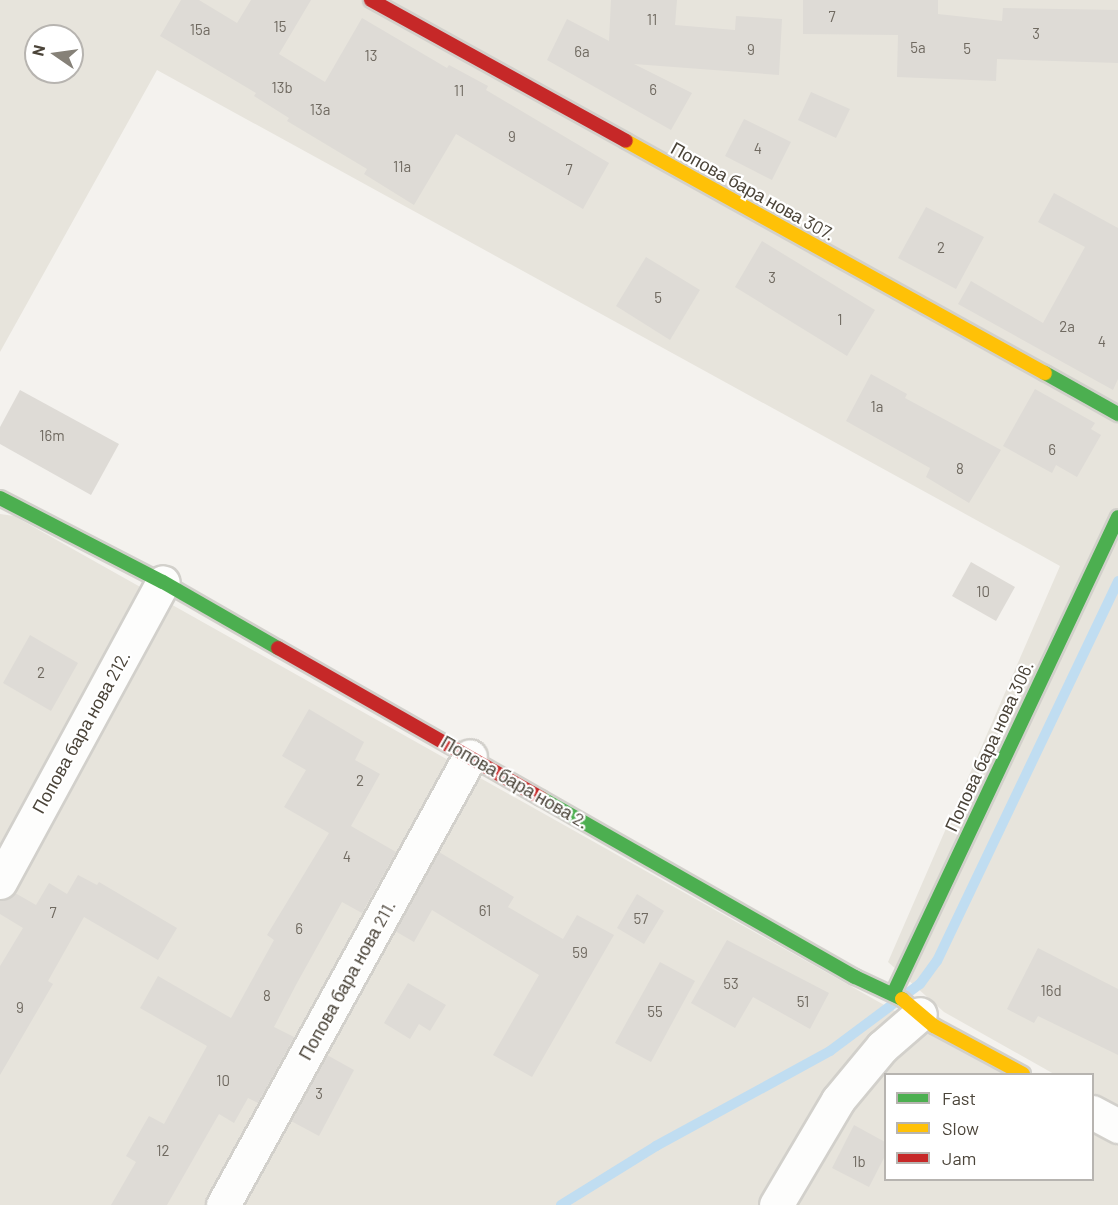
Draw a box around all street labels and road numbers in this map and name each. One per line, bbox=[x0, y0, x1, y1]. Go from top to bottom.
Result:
street label: Попова бара нова 307. bbox=[667, 137, 839, 245]
street label: Попова бара нова 212. bbox=[27, 647, 135, 817]
street label: Попова бара нова 306. bbox=[940, 657, 1038, 835]
street label: Попова бара нова 2. bbox=[437, 731, 593, 833]
street label: Попова бара нова 211. bbox=[294, 896, 400, 1064]

